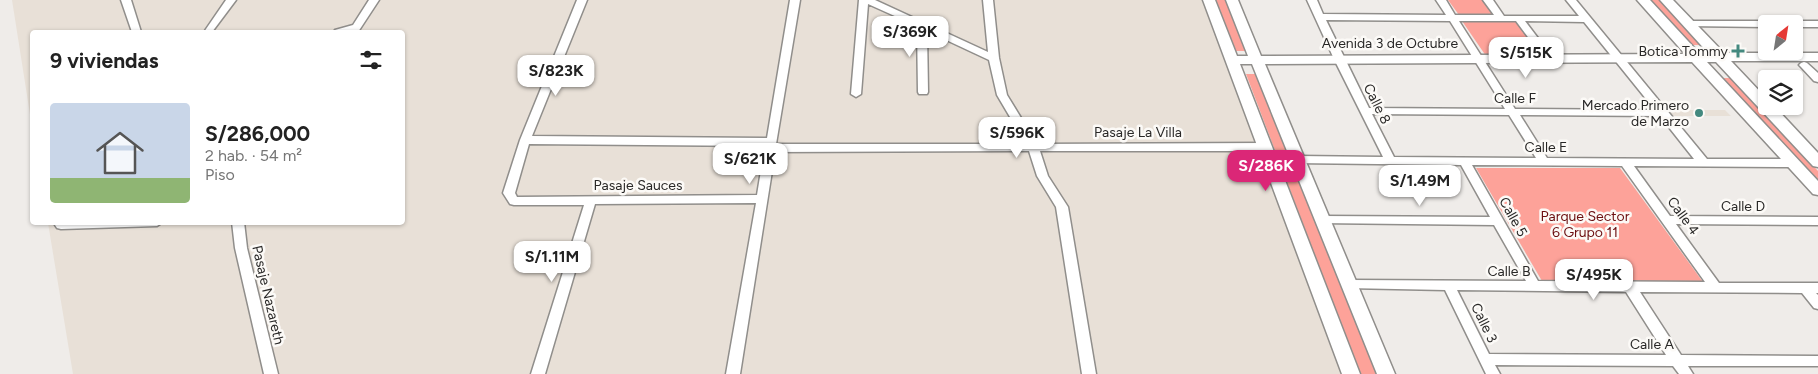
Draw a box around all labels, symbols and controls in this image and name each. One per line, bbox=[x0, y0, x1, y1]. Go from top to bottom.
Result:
pin: S/369K bbox=[869, 15, 951, 58]
north arrow bbox=[1758, 15, 1802, 60]
map controls bbox=[1758, 15, 1803, 115]
text: S/369K bbox=[883, 22, 937, 41]
street label: Avenida 3 de Octubre bbox=[1322, 35, 1459, 52]
pin: S/515K bbox=[1485, 36, 1567, 79]
text: S/515K bbox=[1500, 43, 1552, 62]
place label: Botica Tommy bbox=[1639, 43, 1729, 60]
marker: Botica Tommy bbox=[1732, 45, 1744, 57]
icon: filters bbox=[357, 46, 385, 74]
text: 9 viviendas bbox=[50, 48, 159, 73]
pin: S/823K bbox=[515, 54, 597, 97]
text: S/823K bbox=[528, 61, 584, 80]
button: layers bbox=[1758, 70, 1803, 115]
street label: Calle 8 bbox=[1360, 81, 1394, 127]
street label: Calle F bbox=[1494, 90, 1536, 107]
place label: Mercado Primero de Marzo bbox=[1582, 97, 1689, 130]
marker: Mercado Primero de Marzo bbox=[1693, 107, 1705, 119]
pin: S/596K bbox=[976, 116, 1058, 159]
text: S/286,000 bbox=[205, 121, 310, 146]
icon: home bbox=[90, 123, 150, 183]
text: S/596K bbox=[989, 123, 1045, 142]
street label: Pasaje La Villa bbox=[1094, 124, 1182, 141]
street label: Calle E bbox=[1525, 139, 1567, 156]
pin: S/621K bbox=[709, 142, 791, 185]
text: 2 hab. · 54 m² bbox=[205, 146, 302, 165]
text: S/621K bbox=[724, 149, 776, 168]
pin: S/286K bbox=[1225, 150, 1307, 192]
text: S/286K bbox=[1238, 156, 1294, 175]
pin: S/1.49M bbox=[1374, 164, 1466, 207]
text: Piso bbox=[205, 165, 235, 184]
text: S/1.49M bbox=[1390, 171, 1450, 190]
street label: Pasaje Sauces bbox=[594, 177, 682, 194]
street label: Calle 5 bbox=[1495, 194, 1531, 240]
street label: Calle 4 bbox=[1663, 194, 1703, 239]
street label: Calle D bbox=[1721, 198, 1765, 215]
park label: Parque Sector 6 Grupo 11 bbox=[1541, 208, 1630, 241]
pin: S/1.11M bbox=[506, 240, 598, 283]
street label: Pasaje Nazareth bbox=[248, 244, 288, 346]
text: S/1.11M bbox=[525, 247, 579, 266]
pin: S/495K bbox=[1553, 258, 1635, 301]
street label: Calle B bbox=[1487, 263, 1531, 280]
text: S/495K bbox=[1566, 265, 1622, 284]
street label: Calle 3 bbox=[1467, 300, 1501, 346]
street label: Calle A bbox=[1630, 336, 1675, 353]

